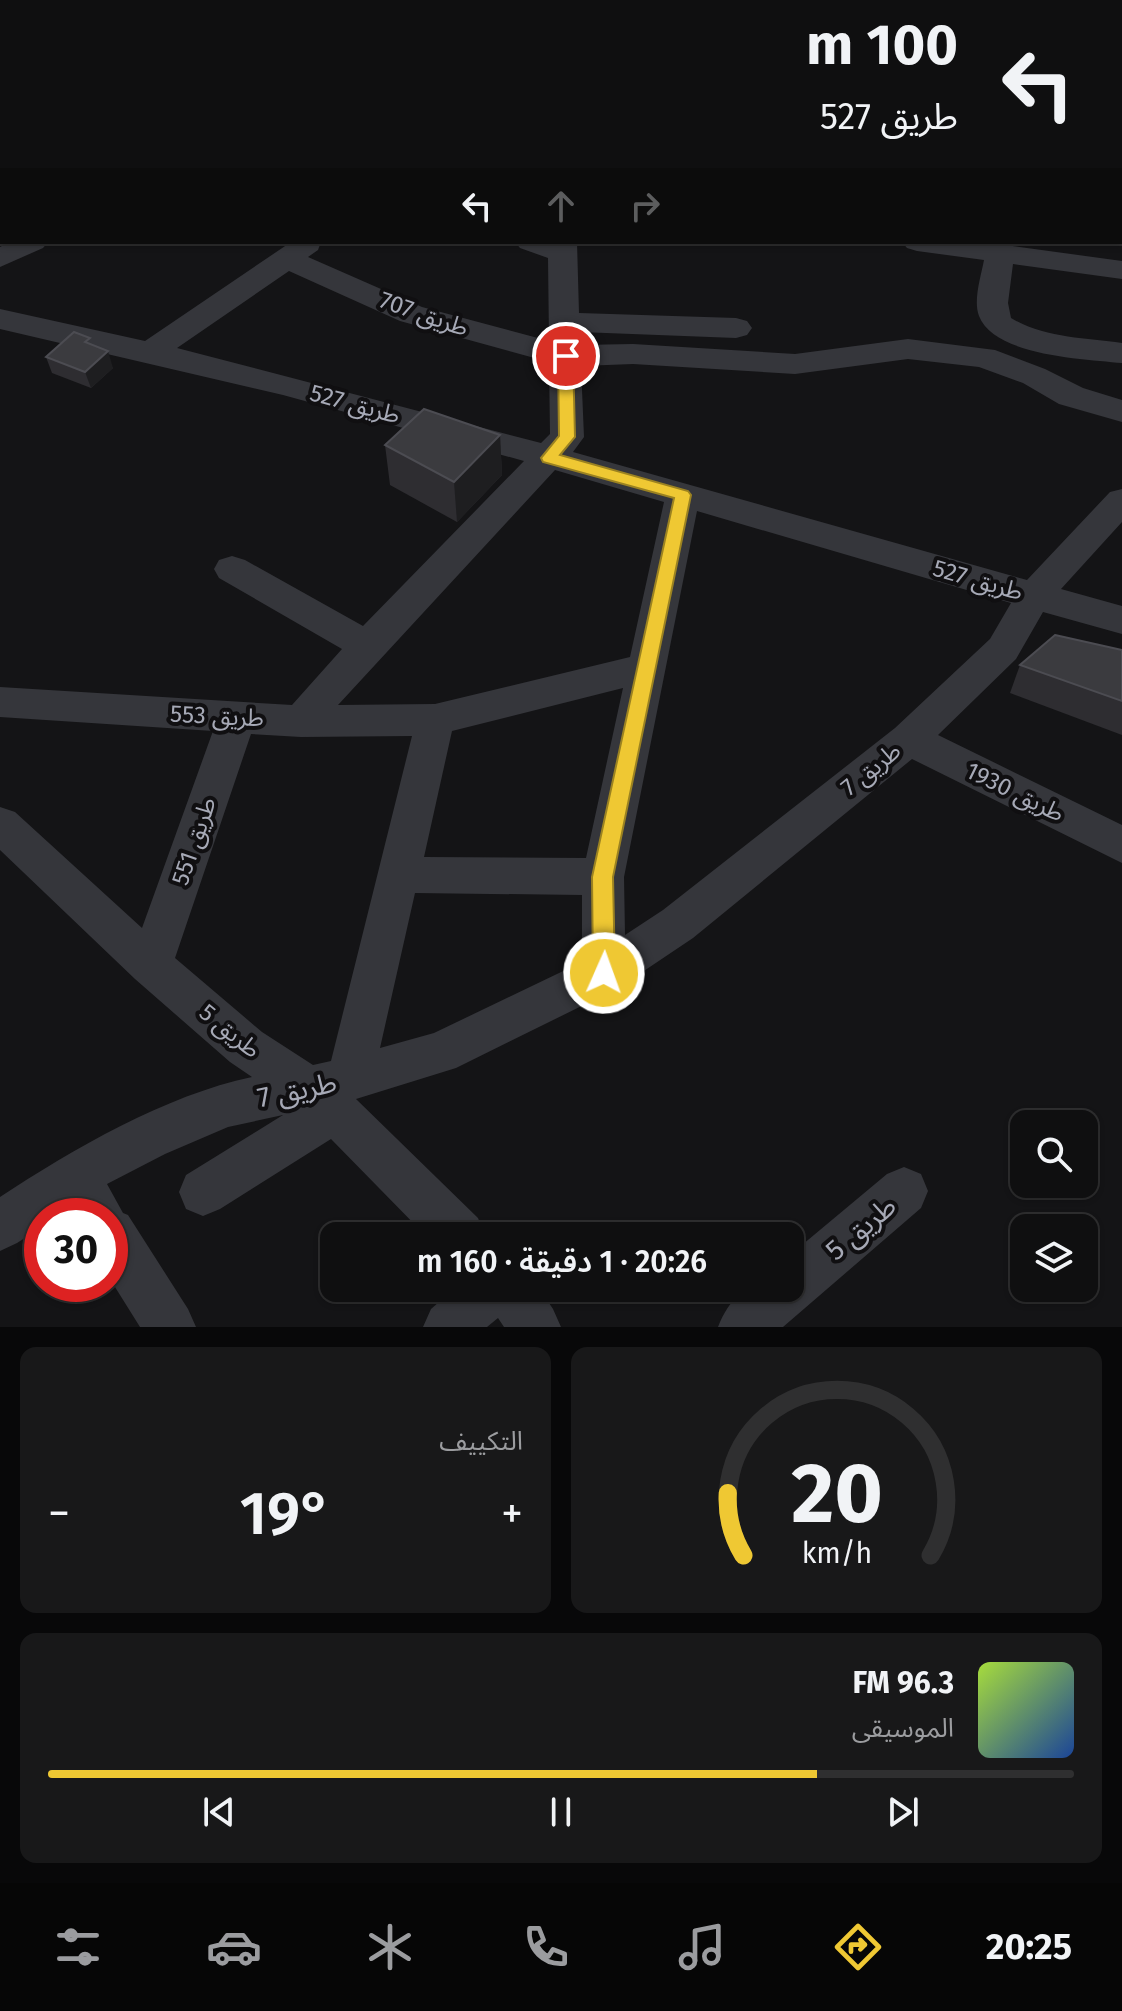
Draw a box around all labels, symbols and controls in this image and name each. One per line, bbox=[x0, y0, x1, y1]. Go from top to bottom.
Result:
text: 100 m bbox=[806, 12, 958, 79]
icon: left bbox=[986, 32, 1090, 136]
text: طريق 527 bbox=[820, 95, 958, 139]
icon: left bbox=[455, 184, 499, 228]
icon: ahead bbox=[539, 184, 583, 228]
icon: right bbox=[623, 184, 667, 228]
street label: طريق 707 bbox=[376, 286, 472, 343]
pin bbox=[532, 322, 600, 390]
icon: arrive bbox=[544, 334, 588, 378]
street label: طريق 527 bbox=[307, 379, 403, 430]
street label: طريق 527 bbox=[930, 554, 1026, 607]
street label: طريق 553 bbox=[169, 700, 265, 733]
street label: طريق 7 bbox=[836, 737, 907, 802]
street label: طريق 1930 bbox=[961, 756, 1069, 829]
street label: طريق 551 bbox=[166, 793, 223, 889]
position arrow bbox=[562, 931, 646, 1015]
street label: طريق 5 bbox=[193, 998, 266, 1065]
street label: طريق 7 bbox=[254, 1066, 340, 1115]
map controls bbox=[1010, 1110, 1098, 1302]
button: search bbox=[1010, 1110, 1098, 1198]
street label: طريق 5 bbox=[819, 1189, 904, 1268]
speed limit sign: 30 bbox=[24, 1198, 128, 1302]
button: layers bbox=[1010, 1214, 1098, 1302]
text: 20:26 · 1 دقيقة · 160 m bbox=[417, 1244, 707, 1280]
text: التكييف bbox=[439, 1426, 523, 1457]
text: 20 bbox=[791, 1444, 882, 1544]
text: 19° bbox=[240, 1478, 331, 1550]
text: − bbox=[48, 1487, 70, 1540]
text: + bbox=[501, 1487, 523, 1540]
text: km/h bbox=[801, 1536, 872, 1571]
text: 96.3 FM bbox=[852, 1665, 954, 1701]
text: الموسيقى bbox=[852, 1713, 954, 1744]
icon: previous bbox=[197, 1790, 241, 1834]
icon: pause bbox=[539, 1790, 583, 1834]
icon: next bbox=[881, 1790, 925, 1834]
icon: filters bbox=[50, 1919, 106, 1975]
icon: car bbox=[206, 1919, 262, 1975]
icon: climate bbox=[362, 1919, 418, 1975]
icon: phone bbox=[518, 1919, 574, 1975]
icon: music bbox=[674, 1919, 730, 1975]
icon: directions bbox=[830, 1919, 886, 1975]
text: 20:25 bbox=[986, 1925, 1072, 1969]

